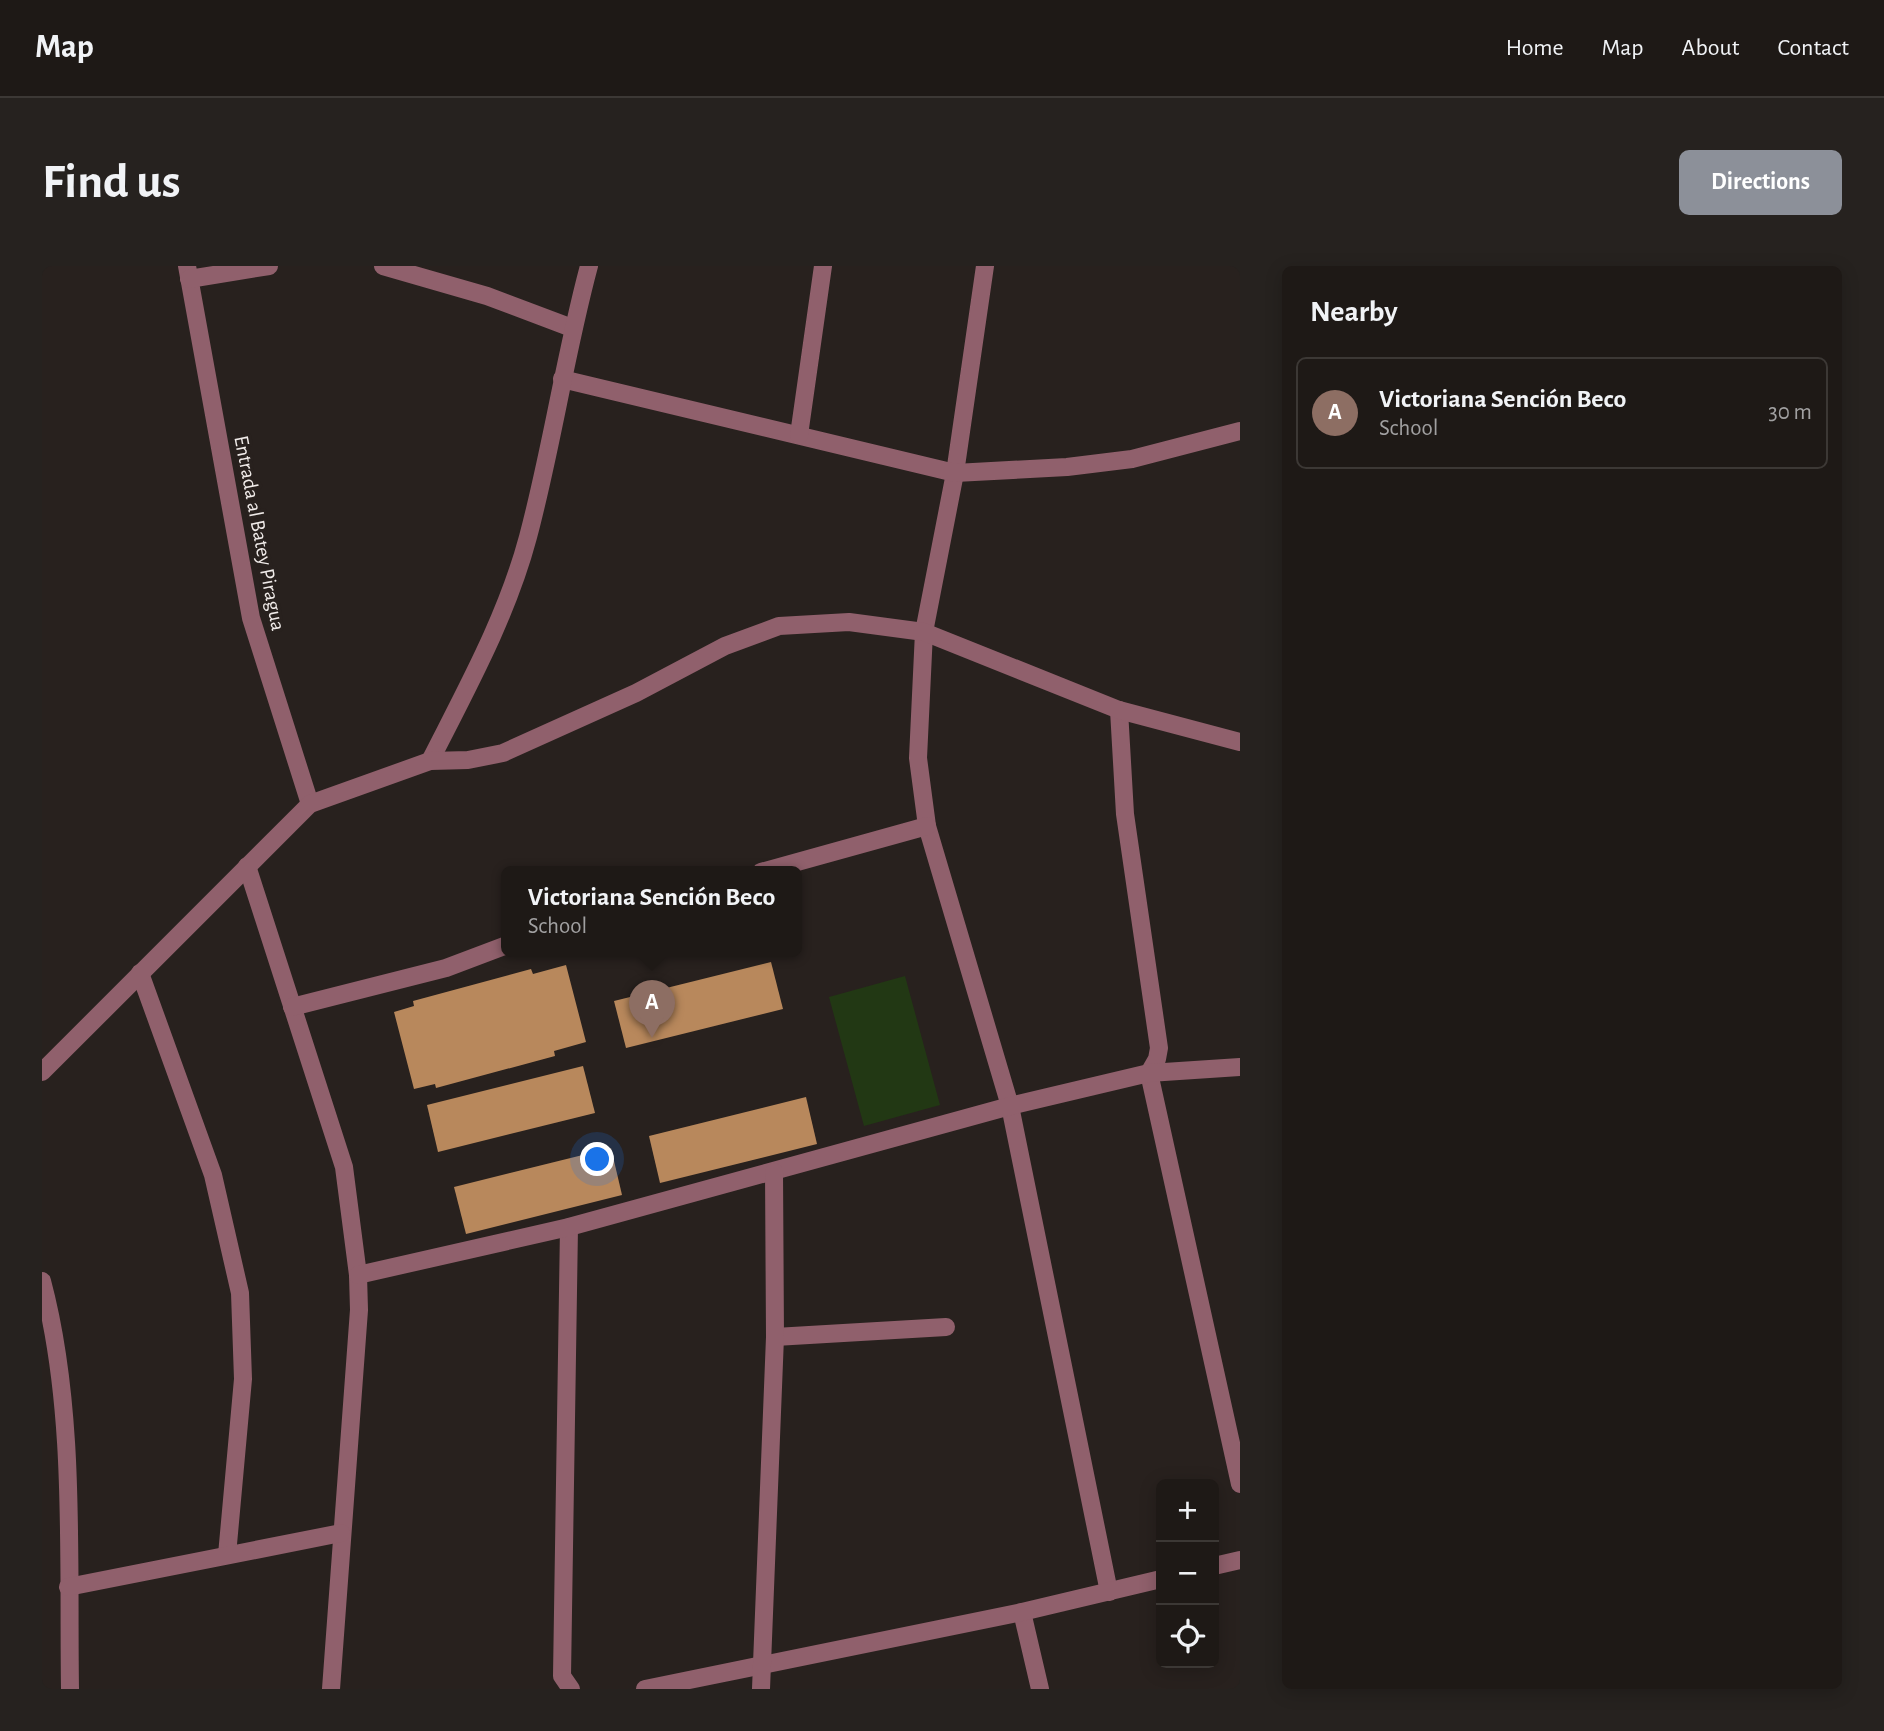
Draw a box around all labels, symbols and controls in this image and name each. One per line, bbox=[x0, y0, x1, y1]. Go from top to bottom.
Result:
text: Map bbox=[35, 31, 94, 64]
text: Home bbox=[1506, 36, 1564, 60]
text: Map bbox=[1602, 36, 1644, 60]
text: About bbox=[1682, 36, 1739, 60]
text: Contact bbox=[1777, 36, 1849, 60]
button: Directions bbox=[1679, 150, 1842, 215]
text: Find us bbox=[42, 158, 181, 207]
text: Nearby bbox=[1310, 297, 1398, 327]
text: Victoriana Sención Beco bbox=[1379, 386, 1626, 412]
text: A bbox=[1328, 401, 1342, 424]
text: 30 m bbox=[1768, 401, 1812, 424]
text: School bbox=[1379, 417, 1438, 440]
street label: Entrada al Batey Piragua bbox=[230, 434, 289, 633]
popup bbox=[501, 866, 802, 957]
text: Victoriana Sención Beco bbox=[528, 884, 775, 910]
text: School bbox=[528, 915, 587, 938]
pin: A bbox=[629, 980, 675, 1038]
your location bbox=[580, 1142, 614, 1176]
map controls bbox=[1156, 1479, 1219, 1668]
button: + bbox=[1156, 1479, 1219, 1542]
button: − bbox=[1156, 1542, 1219, 1605]
button: locate bbox=[1156, 1605, 1219, 1668]

